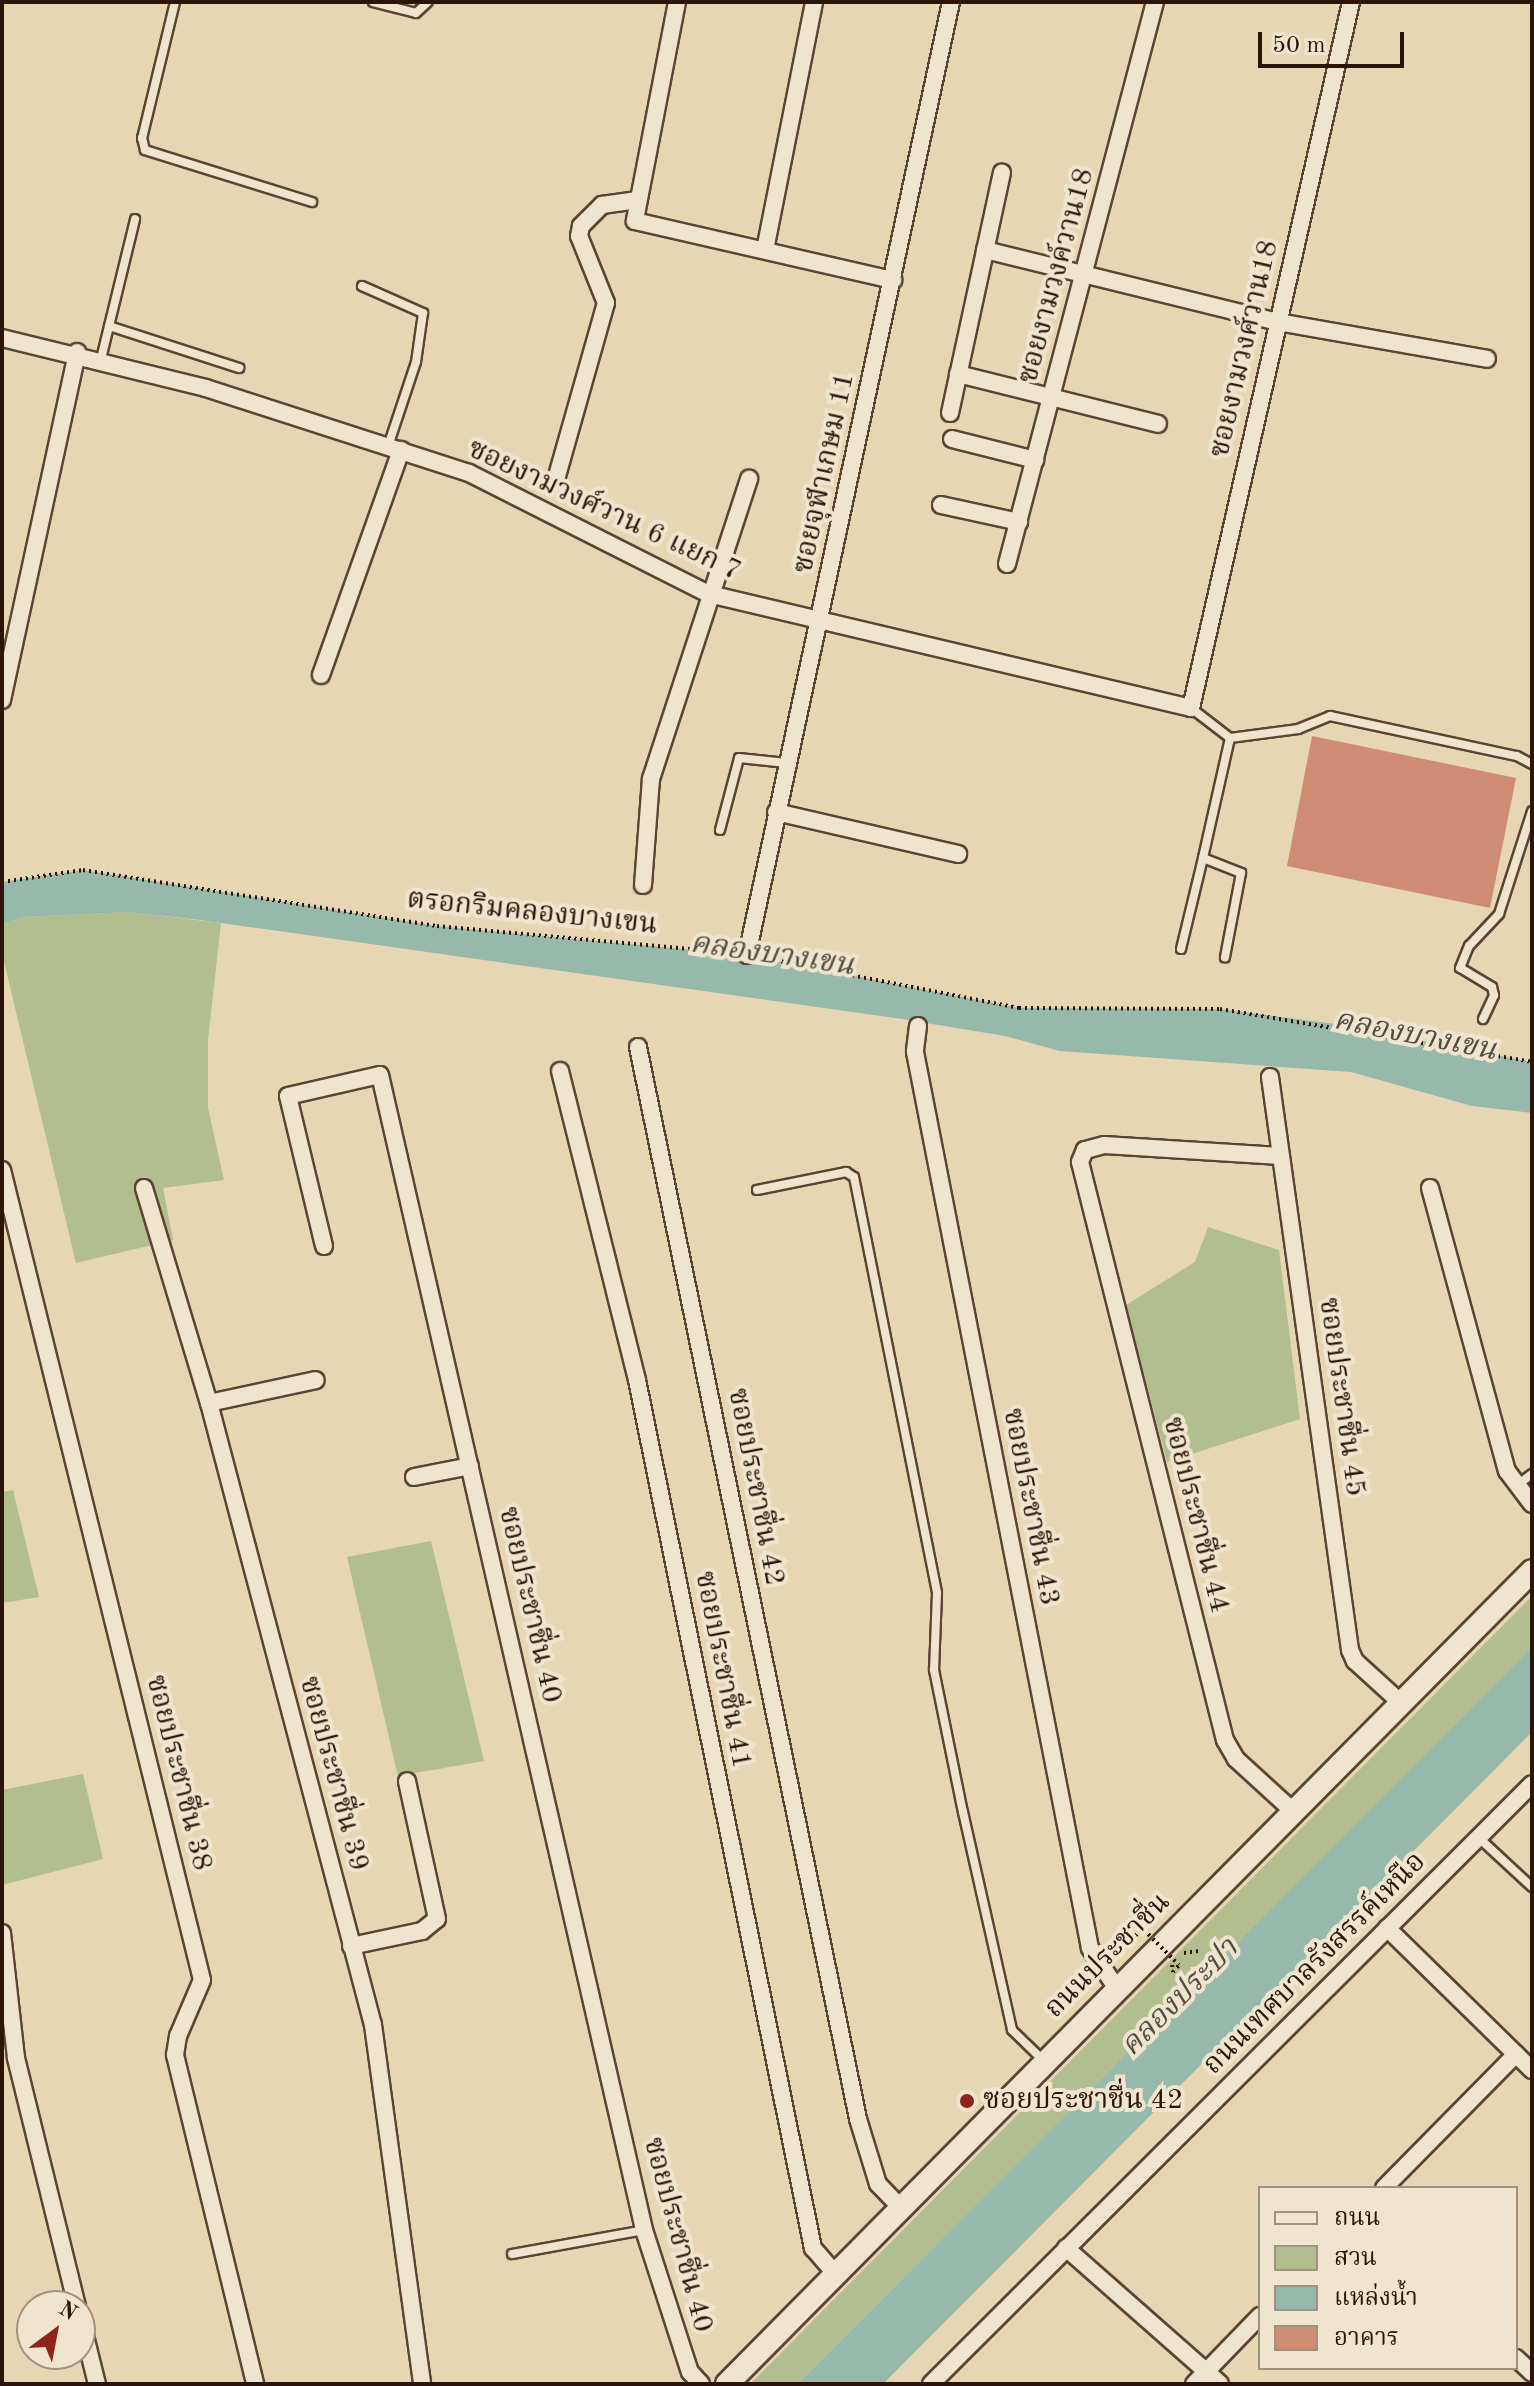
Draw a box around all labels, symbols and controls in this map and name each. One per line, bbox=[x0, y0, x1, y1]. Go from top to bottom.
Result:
scale bar bbox=[1262, 16, 1408, 66]
text: 50 m bbox=[1272, 34, 1326, 58]
street label: ซอยงามวงค์วาน18 bbox=[1012, 165, 1102, 387]
street label: ซอยงามวงศ์วาน18 bbox=[1204, 237, 1286, 461]
street label: ซอยจุฬาเกษม 11 bbox=[787, 369, 863, 577]
street label: ซอยงามวงศ์วาน 6 แยก 7 bbox=[462, 433, 746, 589]
street label: ตรอกริมคลองบางเขน bbox=[405, 883, 659, 943]
water label: คลองบางเขน bbox=[688, 926, 856, 984]
water label: คลองบางเขน bbox=[1331, 1003, 1499, 1069]
street label: ซอยประชาชื่น 45 bbox=[1310, 1296, 1372, 1498]
street label: ซอยประชาชื่น 42 bbox=[719, 1386, 791, 1588]
street label: ซอยประชาชื่น 43 bbox=[994, 1406, 1066, 1608]
street label: ซอยประชาชื่น 44 bbox=[1154, 1414, 1236, 1616]
street label: ซอยประชาชื่น 40 bbox=[490, 1504, 568, 1706]
street label: ซอยประชาชื่น 41 bbox=[686, 1569, 758, 1771]
street label: ซอยประชาชื่น 38 bbox=[137, 1672, 219, 1874]
street label: ซอยประชาชื่น 39 bbox=[291, 1673, 375, 1875]
street label: ถนนเทศบาลรังสรรค์เหนือ bbox=[1197, 1846, 1433, 2082]
street label: ถนนประชาชื่น bbox=[1038, 1886, 1178, 2026]
water label: คลองประปา bbox=[1114, 1932, 1246, 2064]
place label: ซอยประชาชื่น 42 bbox=[983, 2084, 1183, 2118]
marker: ซอยประชาชื่น 42 bbox=[958, 2092, 976, 2110]
street label: ซอยประชาชื่น 40 bbox=[635, 2134, 719, 2336]
legend bbox=[1258, 2186, 1518, 2370]
text: ถนน bbox=[1334, 2207, 1380, 2231]
text: สวน bbox=[1334, 2247, 1377, 2271]
text: แหล่งน้ำ bbox=[1334, 2287, 1418, 2311]
north arrow bbox=[16, 2290, 96, 2370]
text: N bbox=[55, 2298, 81, 2325]
text: อาคาร bbox=[1334, 2327, 1399, 2351]

